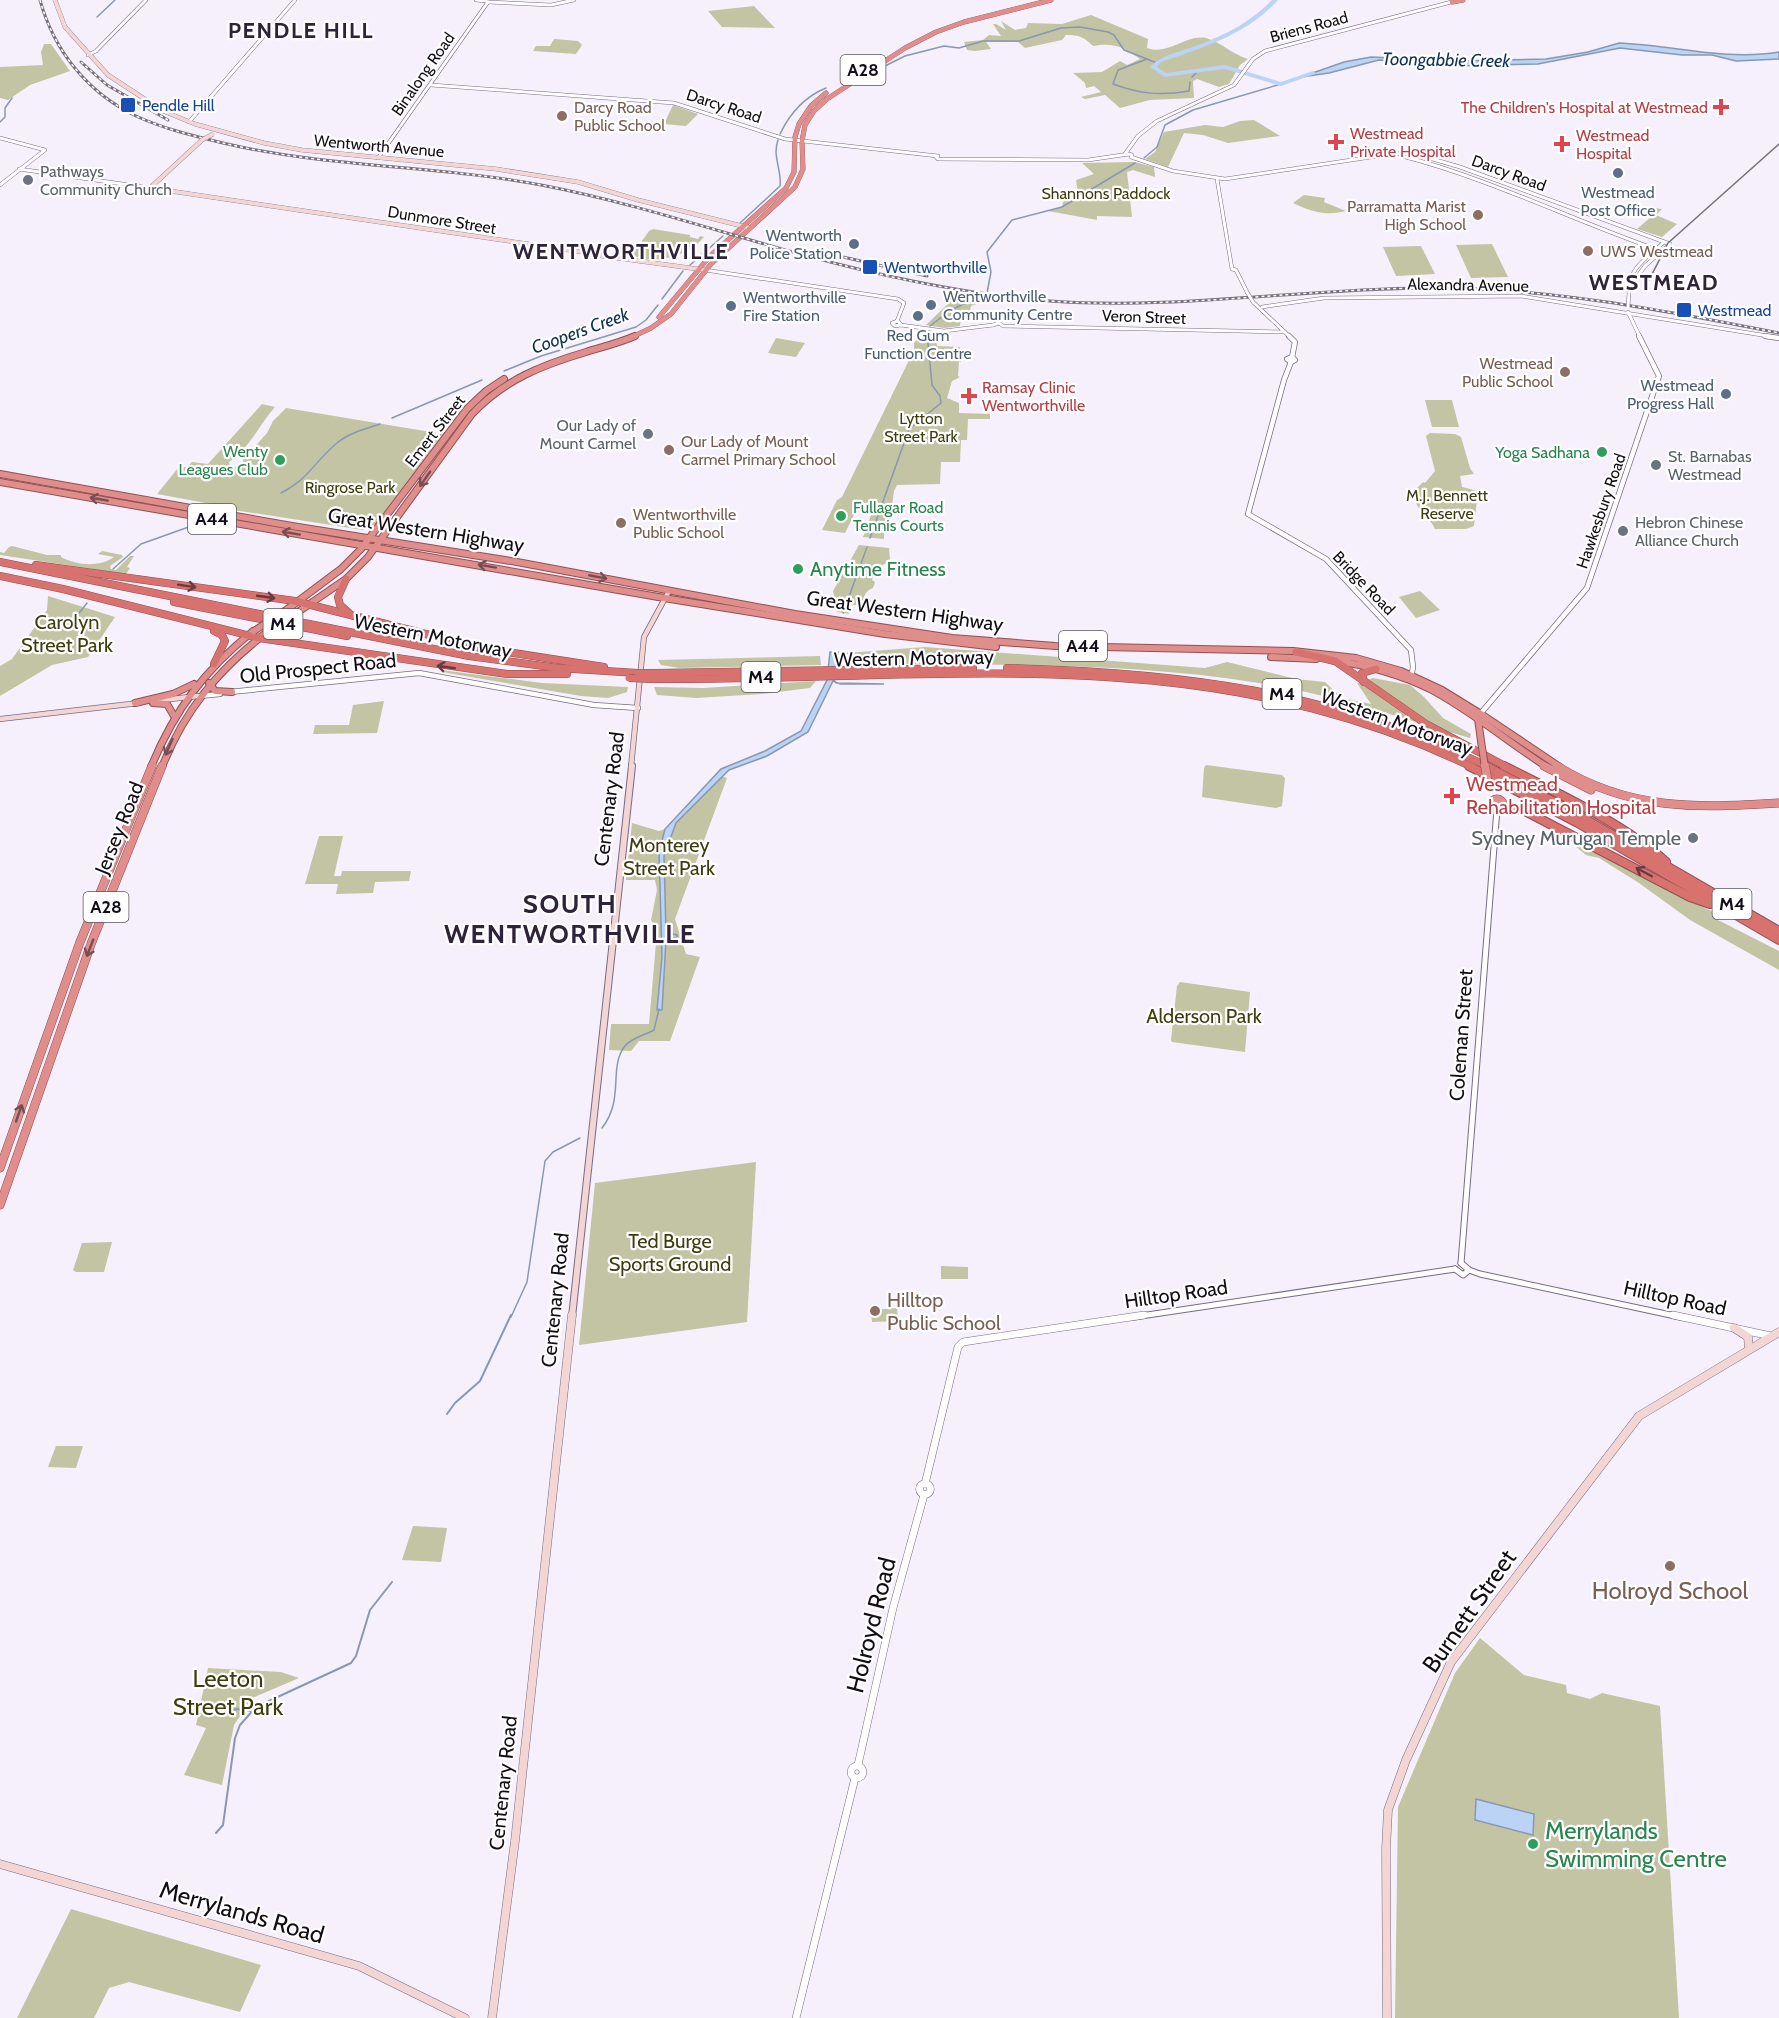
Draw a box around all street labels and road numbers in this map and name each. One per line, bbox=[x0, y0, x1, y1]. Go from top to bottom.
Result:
street label: Briens Road bbox=[1268, 7, 1350, 47]
street label: Binalong Road bbox=[387, 29, 459, 119]
road number: A28 bbox=[840, 55, 886, 85]
street label: Darcy Road bbox=[684, 85, 764, 127]
street label: Wentworth Avenue bbox=[313, 131, 445, 161]
street label: Darcy Road bbox=[1469, 151, 1549, 195]
street label: Dunmore Street bbox=[386, 202, 498, 238]
street label: Alexandra Avenue bbox=[1407, 274, 1529, 296]
street label: Veron Street bbox=[1102, 306, 1187, 328]
street label: Emert Street bbox=[401, 391, 469, 471]
street label: Hawkesbury Road bbox=[1572, 451, 1630, 571]
street label: Great Western Highway bbox=[326, 503, 526, 557]
road number: A44 bbox=[188, 504, 236, 534]
street label: Bridge Road bbox=[1329, 547, 1399, 619]
street label: Great Western Highway bbox=[805, 585, 1005, 637]
road number: M4 bbox=[264, 609, 302, 639]
street label: Western Motorway bbox=[352, 609, 514, 663]
road number: A44 bbox=[1059, 631, 1107, 661]
street label: Western Motorway bbox=[834, 645, 994, 671]
street label: Old Prospect Road bbox=[239, 648, 397, 688]
road number: M4 bbox=[742, 662, 780, 692]
road number: M4 bbox=[1262, 679, 1302, 709]
street label: Western Motorway bbox=[1318, 683, 1476, 761]
street label: Centenary Road bbox=[589, 730, 629, 868]
street label: Jersey Road bbox=[89, 778, 148, 879]
road number: M4 bbox=[1712, 889, 1752, 919]
road number: A28 bbox=[84, 892, 128, 922]
street label: Coleman Street bbox=[1444, 968, 1478, 1102]
street label: Centenary Road bbox=[536, 1231, 574, 1369]
street label: Hilltop Road bbox=[1123, 1275, 1229, 1313]
street label: Hilltop Road bbox=[1622, 1275, 1728, 1321]
street label: Burnett Street bbox=[1416, 1544, 1522, 1678]
street label: Holroyd Road bbox=[840, 1554, 902, 1696]
street label: Centenary Road bbox=[484, 1714, 522, 1852]
street label: Merrylands Road bbox=[156, 1875, 328, 1949]

